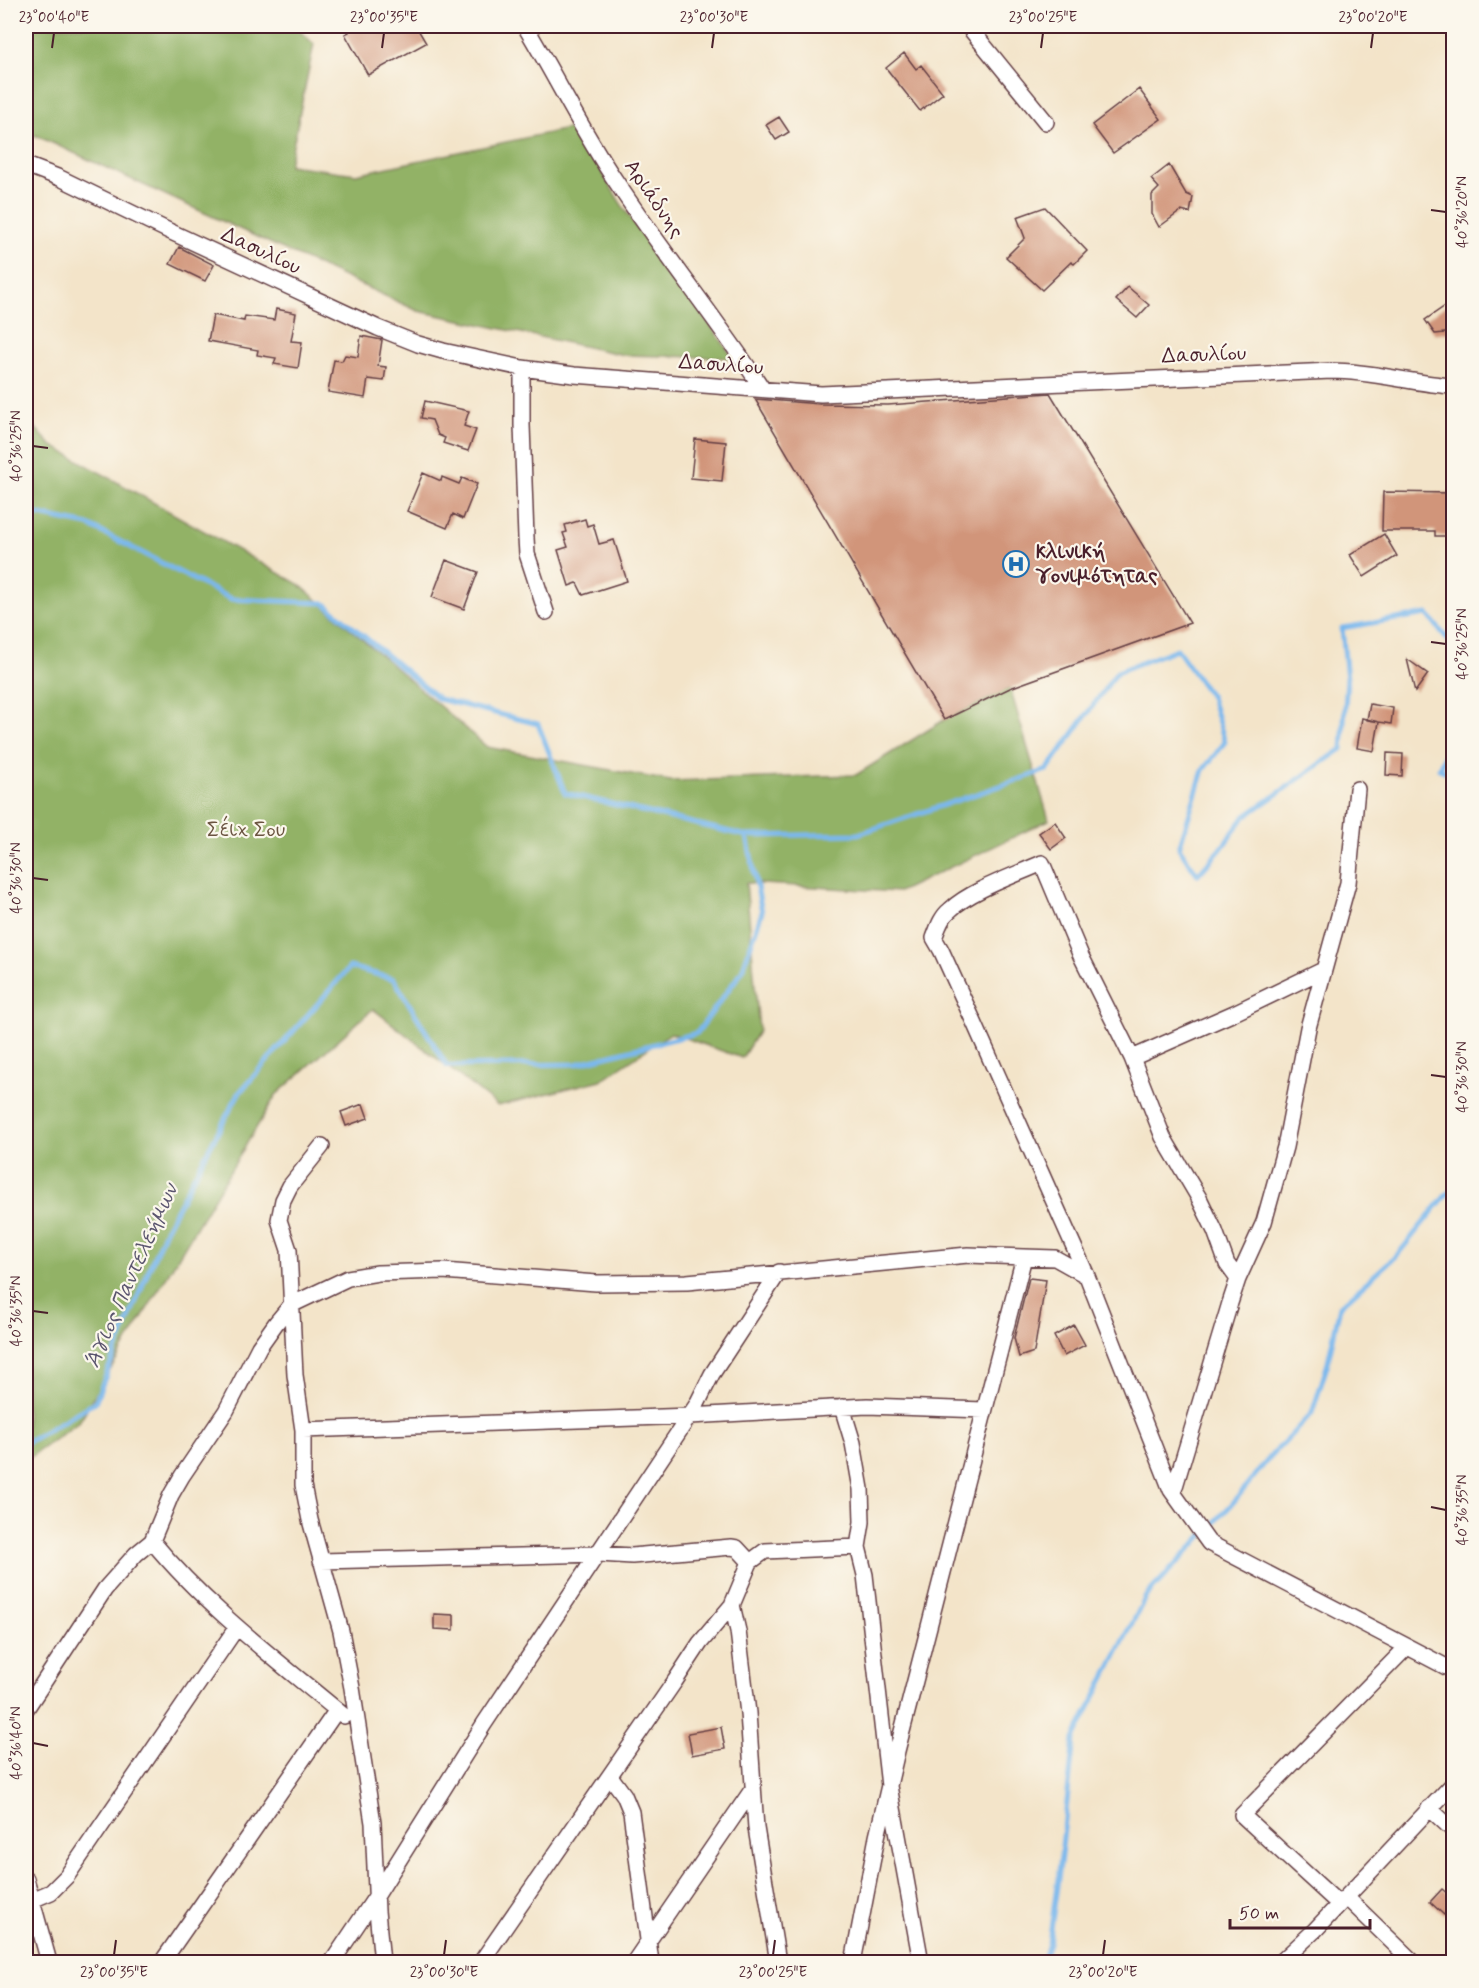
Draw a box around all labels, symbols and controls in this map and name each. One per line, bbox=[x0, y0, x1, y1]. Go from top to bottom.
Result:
text: 23°00'40"E bbox=[19, 8, 89, 28]
text: 23°00'35"E bbox=[350, 8, 418, 28]
text: 23°00'30"E bbox=[680, 8, 748, 28]
text: 23°00'25"E bbox=[1009, 8, 1077, 28]
text: 23°00'20"E bbox=[1338, 8, 1408, 28]
street label: Αριάδνης bbox=[617, 154, 691, 244]
text: 40°36'20"N bbox=[1453, 176, 1473, 248]
street label: Δασυλίου bbox=[217, 220, 305, 282]
street label: Δασυλίου bbox=[1161, 340, 1247, 370]
street label: Δασυλίου bbox=[678, 348, 764, 382]
text: 40°36'25"N bbox=[7, 410, 27, 482]
place label: κλινική γονιμότητας bbox=[1035, 538, 1158, 590]
hospital icon: κλινική γονιμότητας bbox=[1001, 549, 1031, 579]
text: 40°36'25"N bbox=[1453, 608, 1473, 680]
park label: Σέιχ Σου bbox=[207, 815, 285, 844]
text: 40°36'30"N bbox=[7, 842, 27, 914]
text: 40°36'30"N bbox=[1453, 1041, 1473, 1113]
water label: Άγιος Παντελεήμων bbox=[79, 1178, 186, 1372]
text: 40°36'35"N bbox=[7, 1276, 27, 1346]
text: 40°36'35"N bbox=[1453, 1475, 1473, 1545]
text: 40°36'40"N bbox=[7, 1706, 27, 1780]
scale bar bbox=[1230, 1892, 1370, 1930]
text: 50 m bbox=[1239, 1902, 1279, 1926]
text: 23°00'35"E bbox=[80, 1963, 148, 1983]
text: 23°00'30"E bbox=[410, 1963, 478, 1983]
text: 23°00'25"E bbox=[739, 1963, 807, 1983]
text: 23°00'20"E bbox=[1068, 1963, 1138, 1983]

